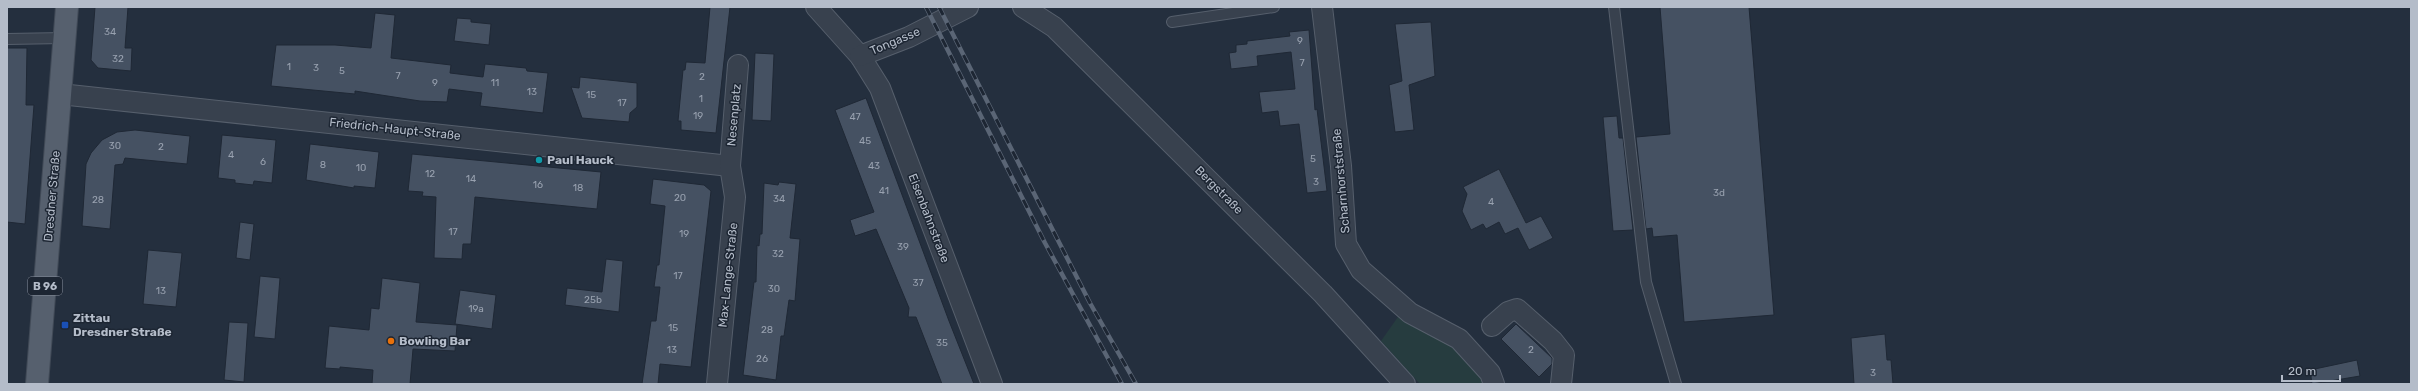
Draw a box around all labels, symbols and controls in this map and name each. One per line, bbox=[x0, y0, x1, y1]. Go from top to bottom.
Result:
street label: Tongasse bbox=[868, 24, 922, 58]
house number: 34 bbox=[104, 26, 116, 38]
house number: 9 bbox=[1297, 35, 1303, 47]
house number: 32 bbox=[112, 53, 124, 65]
house number: 7 bbox=[1299, 57, 1305, 69]
house number: 1 bbox=[287, 61, 291, 73]
house number: 3 bbox=[313, 62, 319, 74]
house number: 5 bbox=[339, 65, 345, 77]
house number: 7 bbox=[395, 70, 401, 82]
house number: 2 bbox=[699, 71, 705, 83]
house number: 9 bbox=[432, 77, 438, 89]
house number: 11 bbox=[491, 77, 499, 89]
street label: Nesenplatz bbox=[724, 83, 744, 147]
house number: 13 bbox=[527, 86, 537, 98]
house number: 15 bbox=[586, 89, 596, 101]
house number: 1 bbox=[699, 93, 703, 105]
house number: 17 bbox=[617, 97, 627, 109]
house number: 19 bbox=[693, 110, 703, 122]
house number: 47 bbox=[849, 111, 861, 123]
street label: Friedrich-Haupt-Straße bbox=[329, 115, 462, 143]
street label: Scharnhorststraße bbox=[1329, 128, 1353, 234]
house number: 45 bbox=[859, 135, 871, 147]
house number: 30 bbox=[109, 140, 121, 152]
house number: 2 bbox=[158, 141, 164, 153]
house number: 4 bbox=[228, 149, 234, 161]
street label: Dresdner Straße bbox=[41, 150, 63, 242]
place label: Paul Hauck bbox=[547, 153, 614, 167]
house number: 5 bbox=[1310, 153, 1316, 165]
marker: Paul Hauck bbox=[534, 155, 544, 165]
house number: 6 bbox=[260, 156, 266, 168]
house number: 8 bbox=[320, 159, 326, 171]
house number: 43 bbox=[868, 160, 880, 172]
house number: 10 bbox=[356, 162, 366, 174]
street label: Bergstraße bbox=[1192, 163, 1246, 217]
house number: 12 bbox=[425, 168, 435, 180]
street label: Eisenbahnstraße bbox=[906, 171, 953, 265]
house number: 14 bbox=[466, 173, 476, 185]
house number: 3 bbox=[1313, 176, 1319, 188]
house number: 16 bbox=[533, 179, 543, 191]
house number: 18 bbox=[573, 182, 583, 194]
house number: 41 bbox=[879, 185, 889, 197]
house number: 3d bbox=[1713, 187, 1725, 199]
house number: 20 bbox=[674, 192, 686, 204]
house number: 34 bbox=[773, 193, 785, 205]
house number: 28 bbox=[92, 194, 104, 206]
house number: 4 bbox=[1488, 196, 1494, 208]
street label: Max-Lange-Straße bbox=[716, 222, 740, 328]
house number: 17 bbox=[448, 226, 458, 238]
house number: 19 bbox=[679, 228, 689, 240]
house number: 39 bbox=[897, 241, 909, 253]
house number: 32 bbox=[772, 248, 784, 260]
house number: 17 bbox=[673, 270, 683, 282]
road number: B 96 bbox=[28, 277, 62, 295]
house number: 37 bbox=[912, 277, 924, 289]
house number: 30 bbox=[768, 283, 780, 295]
house number: 13 bbox=[156, 285, 166, 297]
house number: 25b bbox=[584, 294, 602, 306]
house number: 19a bbox=[468, 303, 484, 315]
place label: Zittau Dresdner Straße bbox=[73, 311, 172, 339]
marker: Zittau Dresdner Straße bbox=[60, 320, 70, 330]
house number: 15 bbox=[668, 322, 678, 334]
house number: 28 bbox=[761, 324, 773, 336]
place label: Bowling Bar bbox=[399, 334, 471, 348]
marker: Bowling Bar bbox=[386, 336, 396, 346]
house number: 35 bbox=[936, 337, 948, 349]
house number: 13 bbox=[667, 344, 677, 356]
house number: 2 bbox=[1528, 344, 1534, 356]
house number: 26 bbox=[756, 353, 768, 365]
scale bar bbox=[2282, 357, 2340, 383]
text: 20 m bbox=[2288, 364, 2316, 378]
house number: 3 bbox=[1870, 367, 1876, 379]

